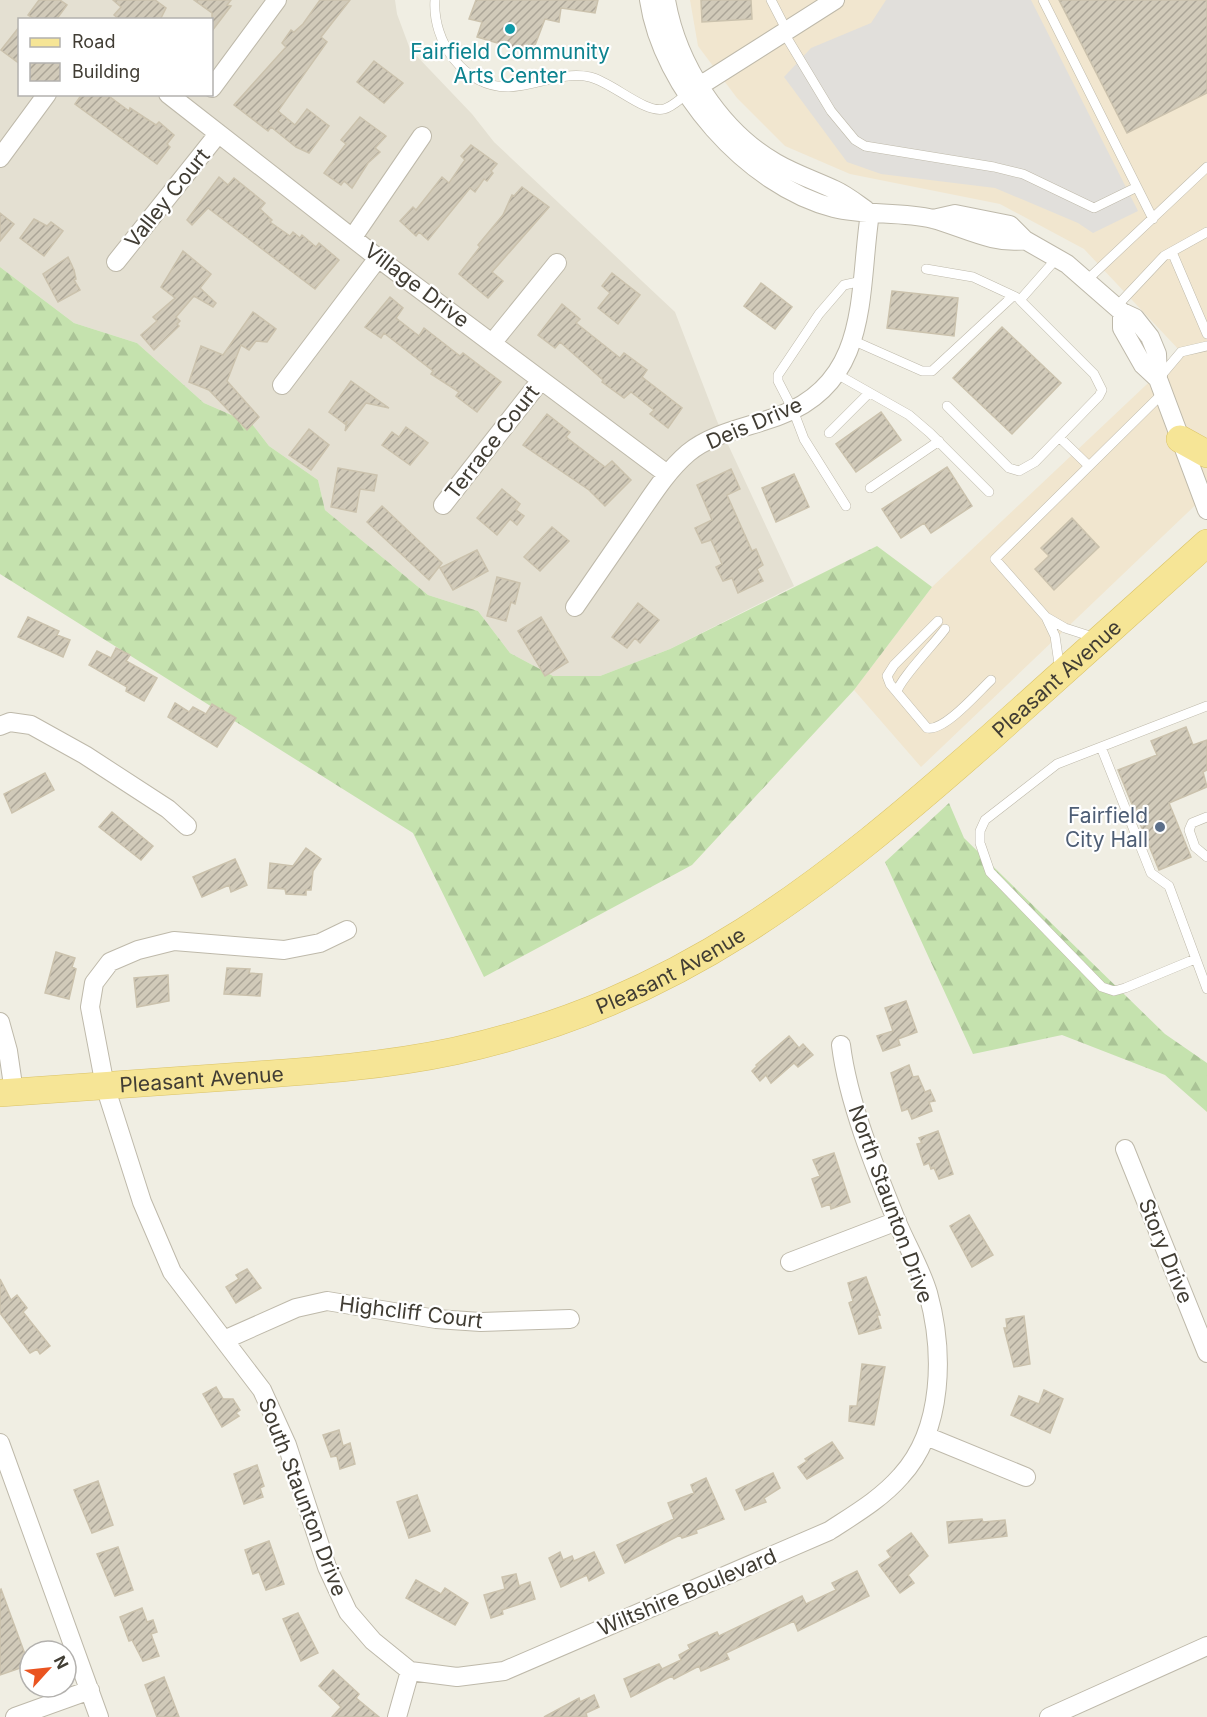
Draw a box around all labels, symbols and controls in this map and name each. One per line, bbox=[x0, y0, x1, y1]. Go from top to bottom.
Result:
legend bbox=[18, 18, 213, 96]
marker: Fairfield Community Arts Center bbox=[503, 22, 517, 36]
text: Road bbox=[72, 31, 115, 52]
place label: Fairfield Community Arts Center bbox=[410, 39, 610, 88]
text: Building bbox=[72, 61, 140, 82]
street label: Valley Court bbox=[119, 143, 215, 253]
street label: Village Drive bbox=[360, 237, 474, 333]
street label: Terrace Court bbox=[440, 380, 544, 504]
street label: Deis Drive bbox=[702, 392, 806, 454]
street label: Pleasant Avenue bbox=[987, 614, 1126, 743]
place label: Fairfield City Hall bbox=[1065, 803, 1148, 852]
marker: Fairfield City Hall bbox=[1153, 820, 1167, 834]
street label: Pleasant Avenue bbox=[592, 921, 749, 1019]
street label: Pleasant Avenue bbox=[118, 1061, 285, 1097]
street label: North Staunton Drive bbox=[844, 1102, 938, 1306]
street label: Story Drive bbox=[1134, 1195, 1198, 1307]
street label: Highcliff Court bbox=[338, 1291, 484, 1333]
street label: South Staunton Drive bbox=[254, 1394, 352, 1600]
street label: Wiltshire Boulevard bbox=[594, 1543, 780, 1641]
north arrow bbox=[18, 1639, 78, 1699]
text: N bbox=[50, 1652, 73, 1672]

